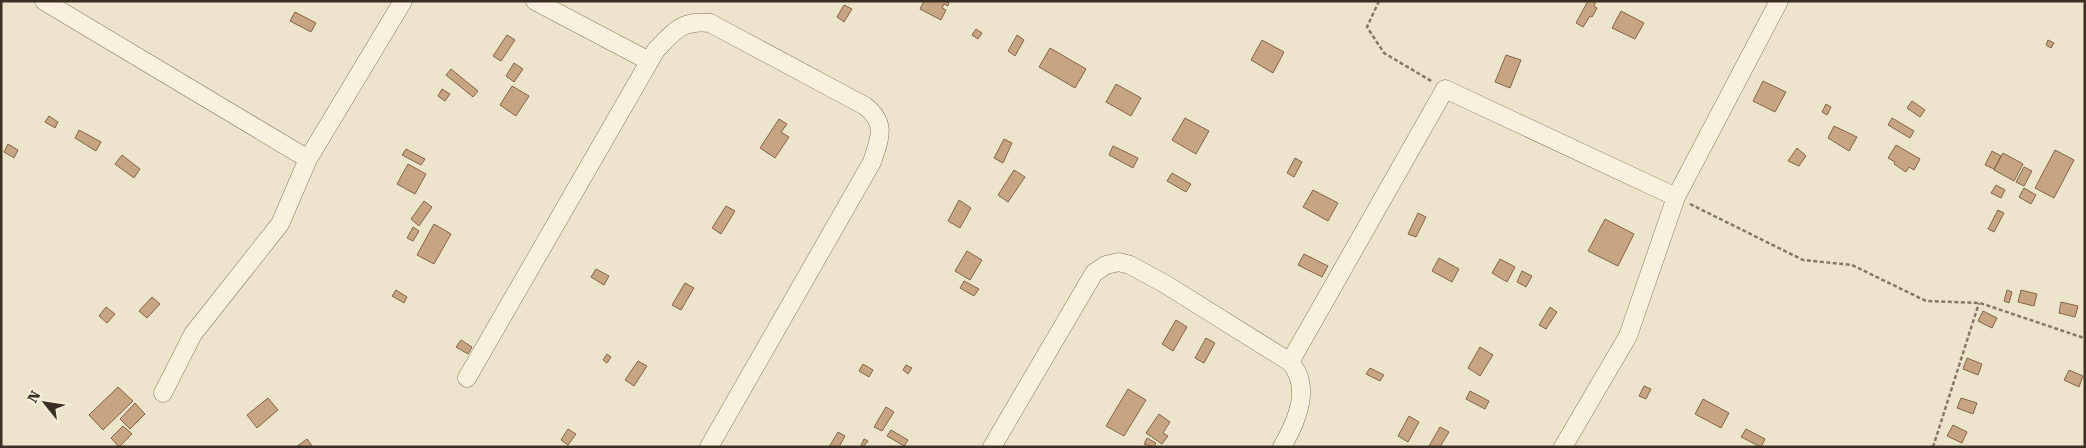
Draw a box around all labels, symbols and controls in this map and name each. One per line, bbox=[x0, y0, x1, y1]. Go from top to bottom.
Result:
north arrow bbox=[20, 378, 70, 428]
text: N bbox=[24, 388, 43, 405]

